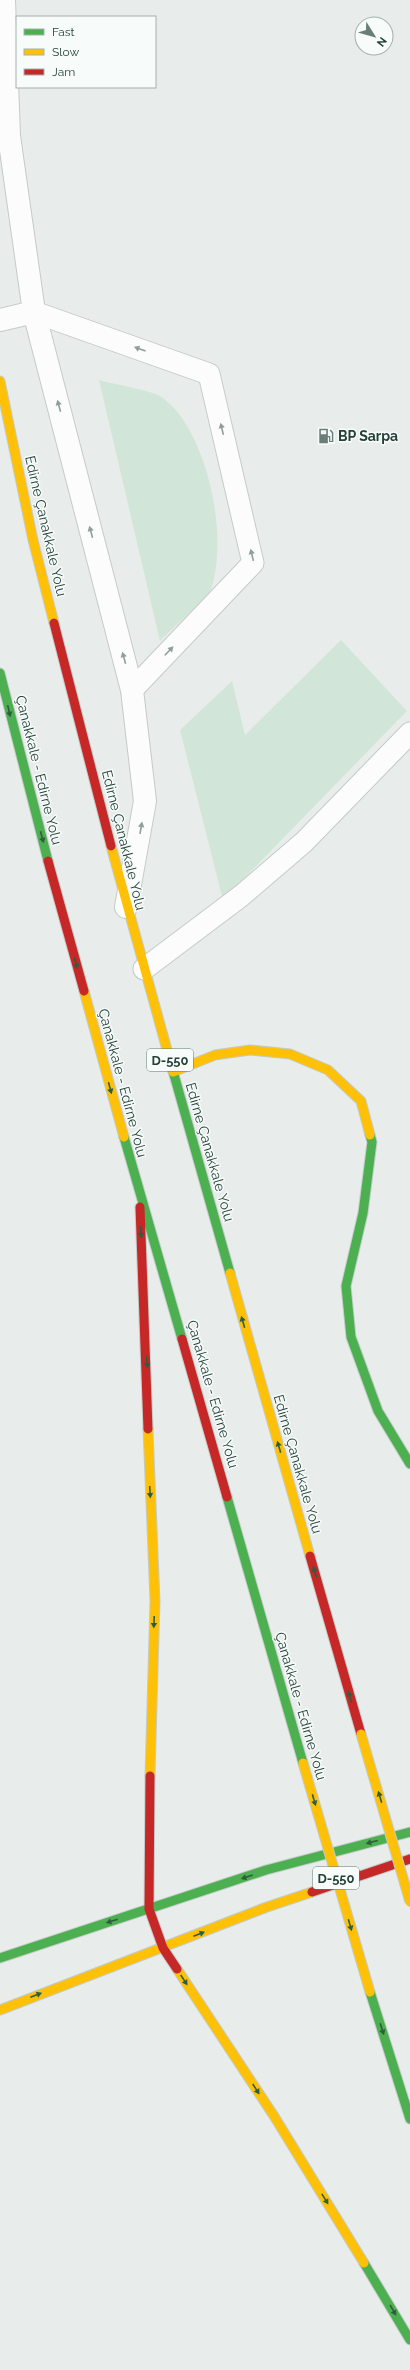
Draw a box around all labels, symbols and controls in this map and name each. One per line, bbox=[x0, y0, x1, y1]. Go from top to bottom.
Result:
legend bbox=[16, 16, 156, 88]
north arrow bbox=[354, 16, 394, 56]
text: Fast bbox=[52, 25, 75, 39]
text: N bbox=[374, 34, 389, 49]
text: Slow bbox=[52, 45, 79, 59]
text: Jam bbox=[52, 65, 75, 79]
one-way arrow bbox=[133, 346, 145, 352]
one-way arrow bbox=[55, 400, 61, 412]
one-way arrow bbox=[219, 423, 225, 435]
fuel station icon: BP Sarpa bbox=[317, 427, 335, 445]
place label: BP Sarpa bbox=[338, 428, 398, 444]
street label: Edirne Çanakkale Yolu bbox=[22, 454, 70, 598]
one-way arrow bbox=[88, 526, 94, 538]
one-way arrow bbox=[248, 549, 254, 562]
one-way arrow bbox=[164, 646, 174, 656]
one-way arrow bbox=[121, 652, 127, 664]
street label: Çanakkale - Edirne Yolu bbox=[13, 694, 65, 846]
one-way arrow bbox=[6, 706, 12, 718]
street label: Edirne Çanakkale Yolu bbox=[99, 768, 149, 912]
one-way arrow bbox=[138, 821, 144, 834]
one-way arrow bbox=[39, 831, 45, 843]
one-way arrow bbox=[73, 957, 79, 969]
street label: Çanakkale - Edirne Yolu bbox=[95, 1007, 151, 1159]
road number: D-550 bbox=[147, 1049, 193, 1071]
street label: Edirne Çanakkale Yolu bbox=[182, 1081, 238, 1223]
one-way arrow bbox=[107, 1082, 113, 1094]
one-way arrow bbox=[138, 1226, 144, 1239]
one-way arrow bbox=[240, 1315, 246, 1328]
street label: Çanakkale - Edirne Yolu bbox=[184, 1318, 242, 1470]
one-way arrow bbox=[144, 1356, 150, 1369]
street label: Edirne Çanakkale Yolu bbox=[270, 1393, 326, 1535]
one-way arrow bbox=[276, 1441, 282, 1453]
one-way arrow bbox=[146, 1486, 153, 1498]
one-way arrow bbox=[312, 1566, 318, 1578]
one-way arrow bbox=[151, 1616, 158, 1628]
street label: Çanakkale - Edirne Yolu bbox=[272, 1630, 330, 1782]
one-way arrow bbox=[347, 1690, 353, 1703]
one-way arrow bbox=[377, 1791, 383, 1803]
one-way arrow bbox=[311, 1795, 317, 1807]
one-way arrow bbox=[366, 1839, 378, 1845]
road number: D-550 bbox=[313, 1867, 359, 1889]
one-way arrow bbox=[241, 1874, 253, 1880]
one-way arrow bbox=[106, 1918, 118, 1924]
one-way arrow bbox=[347, 1919, 353, 1931]
one-way arrow bbox=[194, 1930, 206, 1936]
one-way arrow bbox=[180, 1975, 188, 1986]
one-way arrow bbox=[31, 1992, 43, 1998]
one-way arrow bbox=[379, 2024, 385, 2036]
one-way arrow bbox=[252, 2084, 260, 2094]
one-way arrow bbox=[321, 2194, 329, 2204]
one-way arrow bbox=[389, 2304, 396, 2316]

